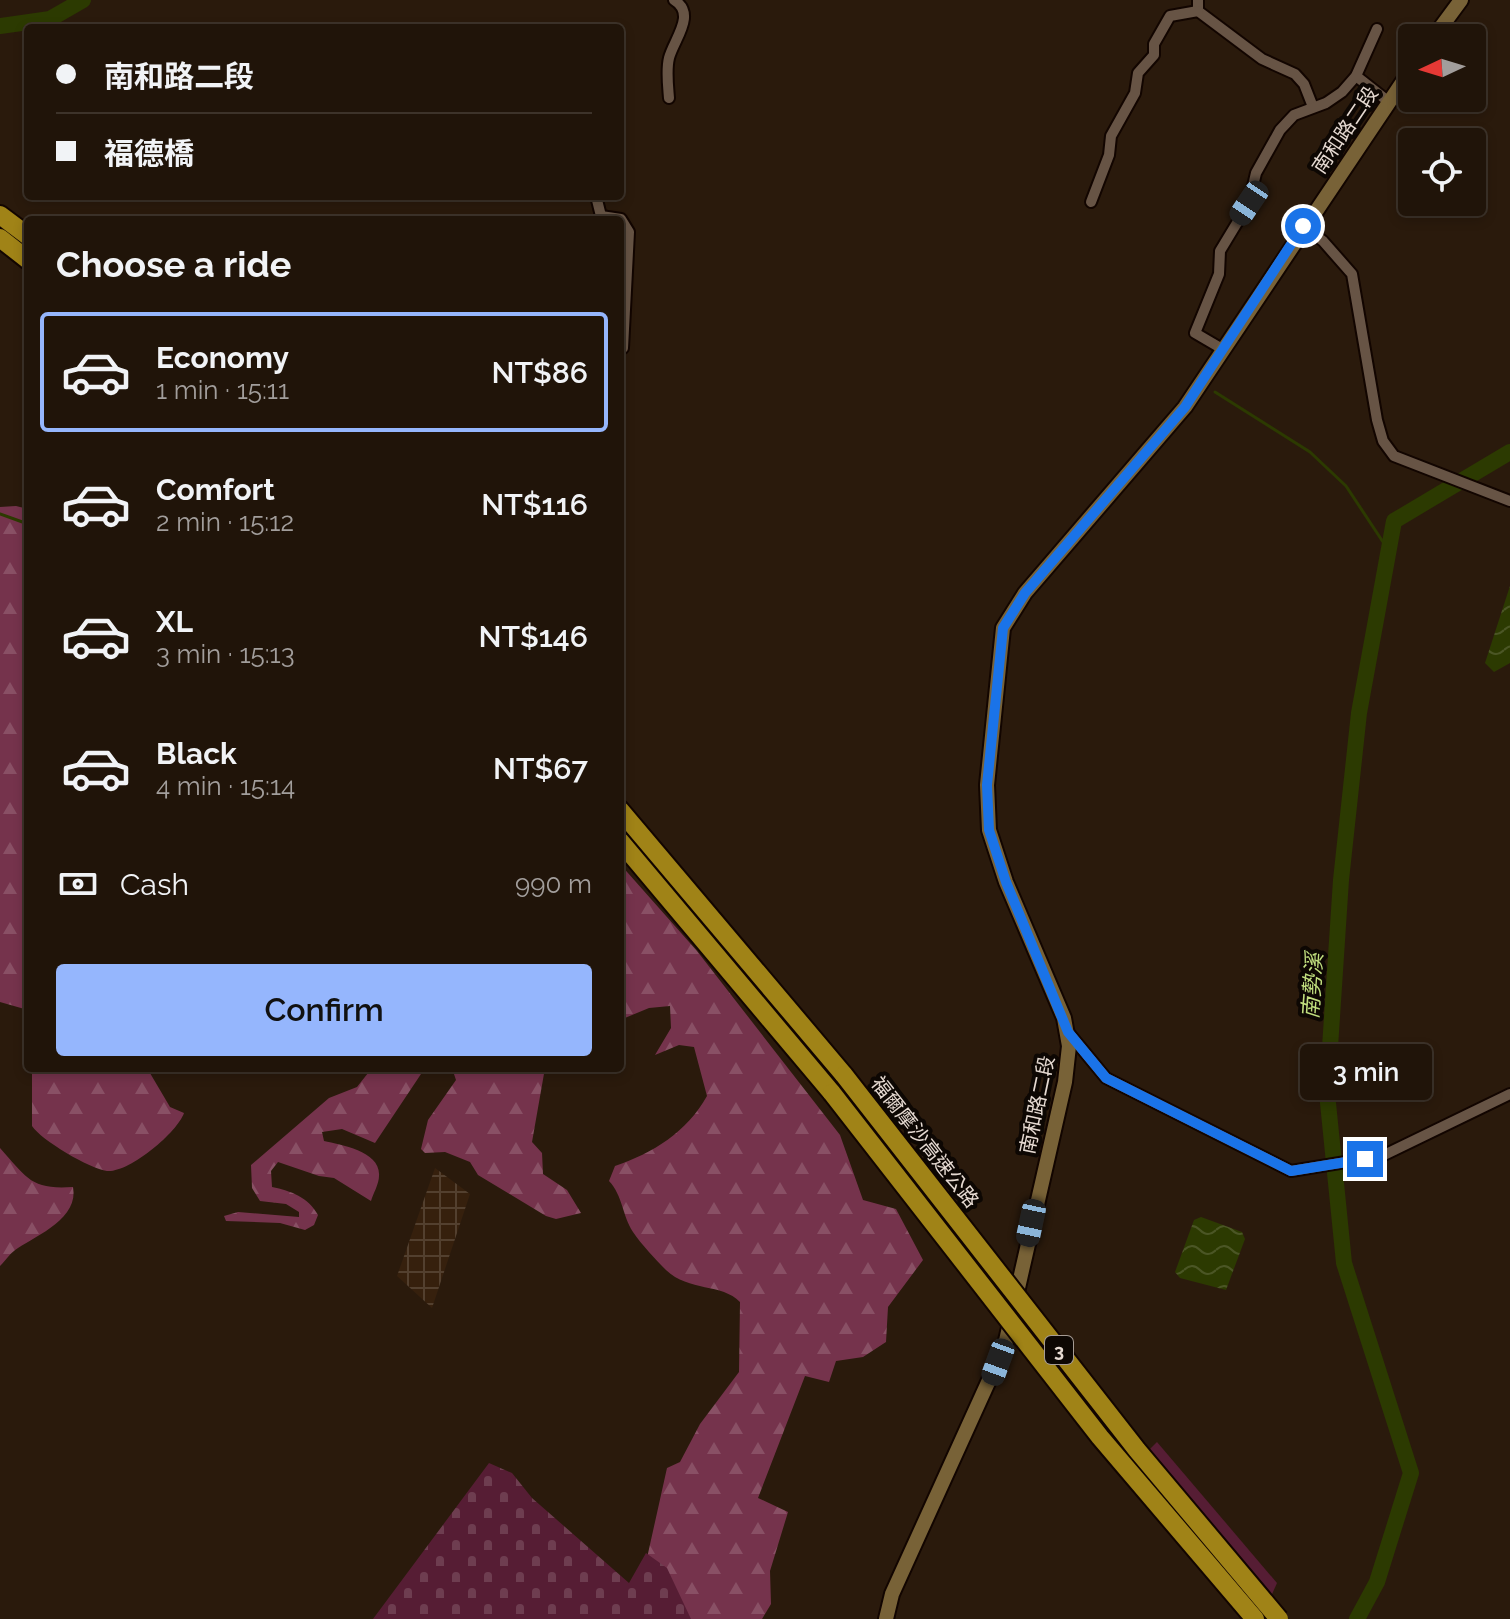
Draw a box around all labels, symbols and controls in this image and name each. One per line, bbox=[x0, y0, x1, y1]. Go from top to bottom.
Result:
north arrow bbox=[1398, 24, 1486, 112]
map controls bbox=[1398, 24, 1486, 216]
text: 南和路二段 bbox=[104, 59, 254, 94]
street label: 南和路二段 bbox=[1307, 82, 1383, 178]
button: locate bbox=[1398, 128, 1486, 216]
text: 福德橋 bbox=[104, 136, 194, 171]
car bbox=[1226, 176, 1272, 230]
route start bbox=[1285, 208, 1321, 244]
text: Choose a ride bbox=[56, 243, 291, 285]
icon: car bbox=[60, 336, 132, 408]
text: Economy bbox=[156, 340, 289, 375]
text: NT$86 bbox=[491, 355, 588, 390]
text: 1 min · 15:11 bbox=[156, 375, 289, 405]
icon: car bbox=[60, 468, 132, 540]
text: Comfort bbox=[156, 472, 275, 507]
text: NT$116 bbox=[481, 487, 588, 522]
text: 2 min · 15:12 bbox=[156, 507, 294, 537]
icon: car bbox=[60, 600, 132, 672]
text: XL bbox=[156, 604, 193, 639]
text: NT$146 bbox=[478, 619, 588, 654]
text: 3 min · 15:13 bbox=[156, 639, 295, 669]
icon: car bbox=[60, 732, 132, 804]
text: Black bbox=[156, 736, 237, 771]
text: NT$67 bbox=[493, 751, 588, 786]
text: 4 min · 15:14 bbox=[156, 771, 295, 801]
icon: cash bbox=[56, 862, 100, 906]
text: Cash bbox=[120, 867, 189, 902]
text: 990 m bbox=[515, 869, 592, 899]
water label: 南勢溪 bbox=[1297, 949, 1327, 1020]
button: Confirm bbox=[56, 964, 592, 1056]
callout: 3 min bbox=[1299, 1043, 1431, 1099]
street label: 南和路二段 bbox=[1015, 1054, 1059, 1156]
text: 3 min bbox=[1333, 1057, 1399, 1087]
street label: 福爾摩沙高速公路 bbox=[866, 1072, 984, 1212]
route end bbox=[1347, 1141, 1383, 1177]
car bbox=[1014, 1197, 1048, 1249]
car bbox=[979, 1335, 1017, 1389]
road number: 3 bbox=[1045, 1336, 1073, 1364]

